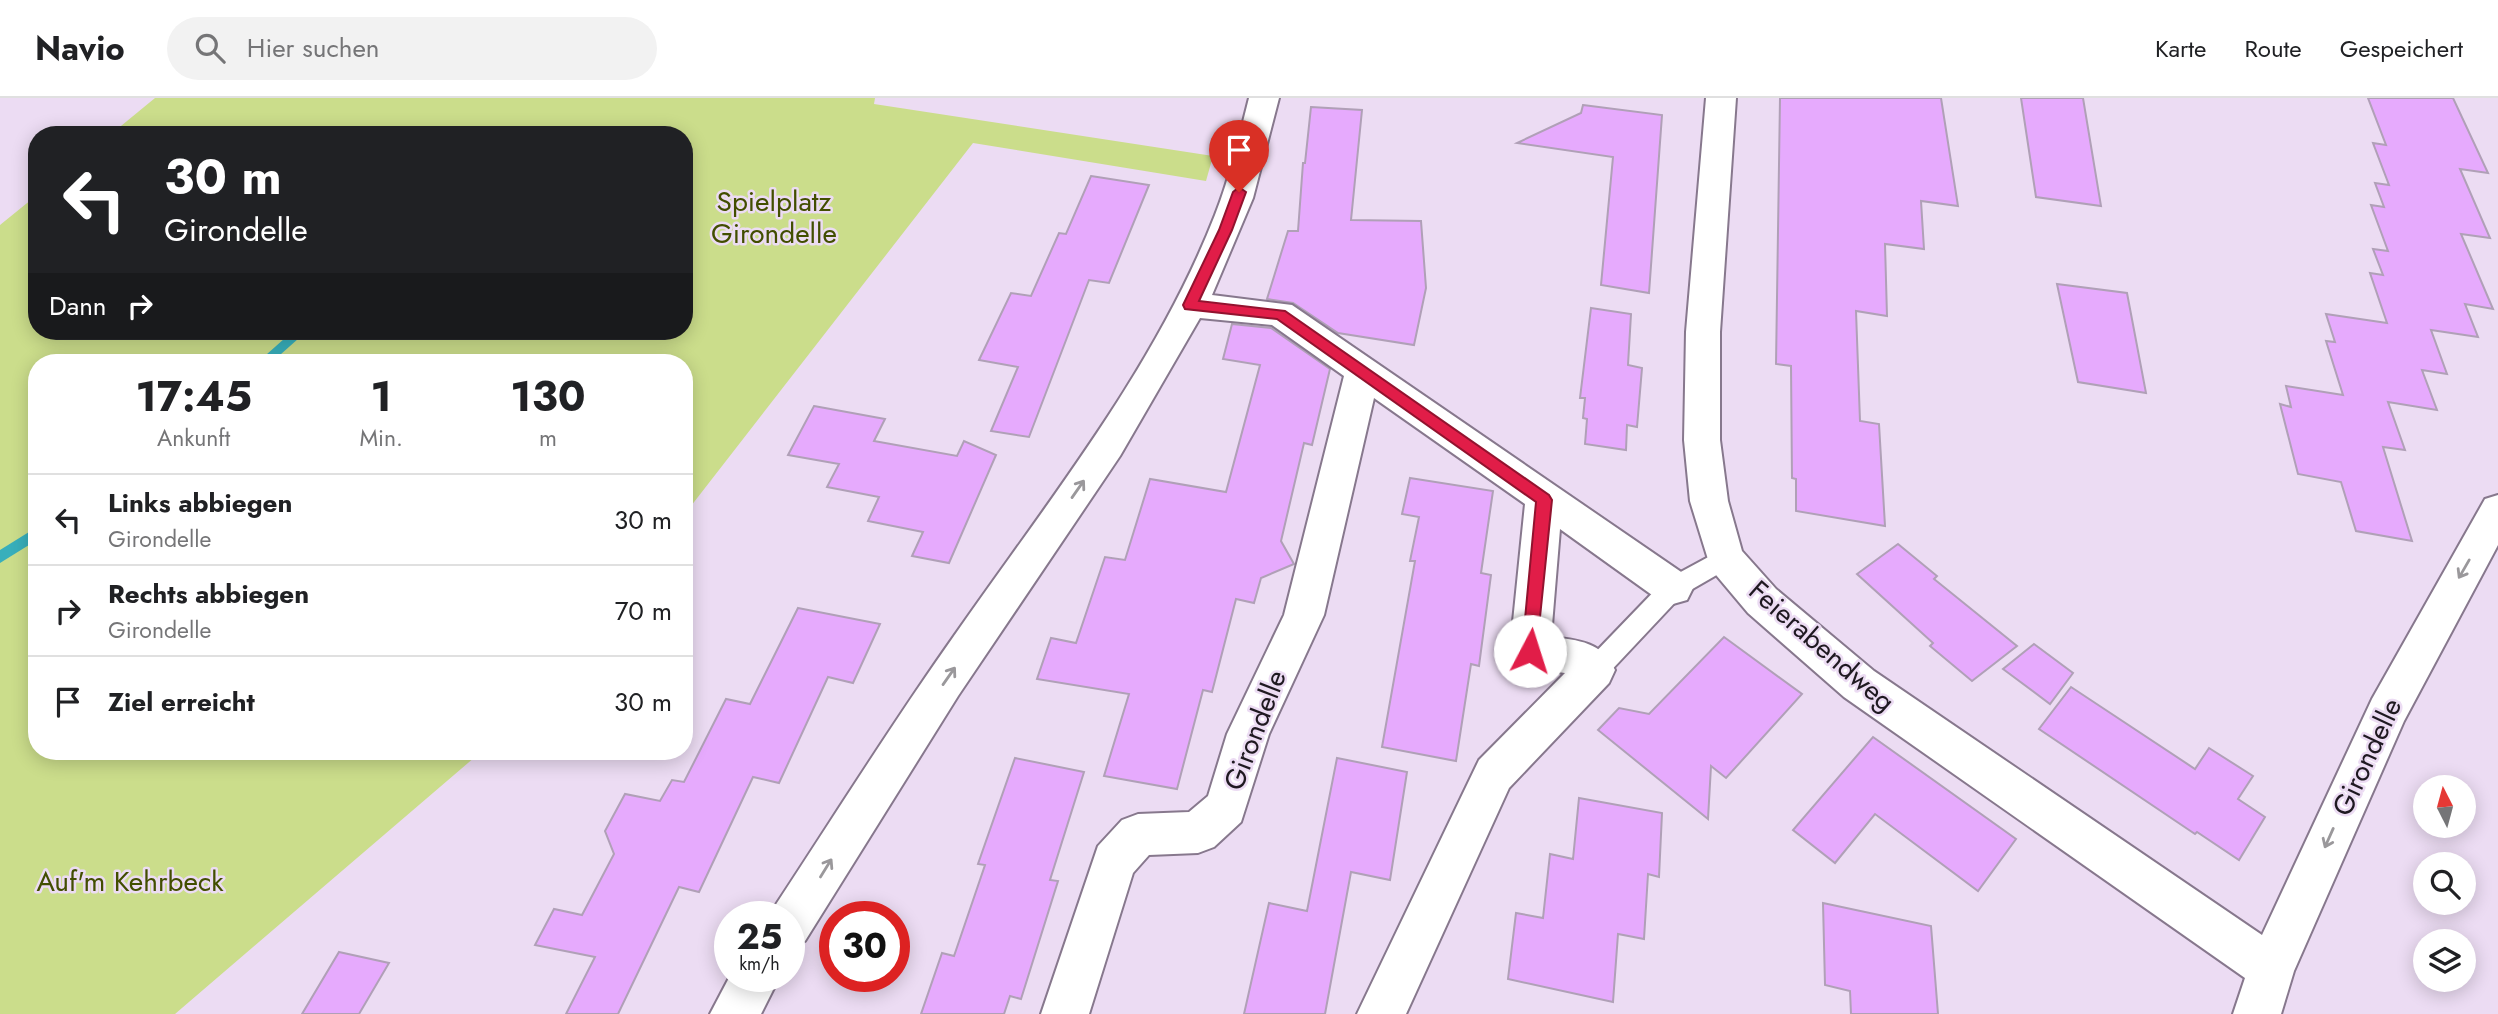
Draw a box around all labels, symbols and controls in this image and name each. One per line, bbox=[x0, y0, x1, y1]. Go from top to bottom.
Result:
search box bbox=[167, 17, 657, 80]
text: Navio bbox=[35, 25, 125, 72]
icon: search bbox=[191, 29, 229, 67]
text: Hier suchen bbox=[247, 29, 380, 67]
text: Karte bbox=[2155, 31, 2206, 66]
text: Route bbox=[2244, 31, 2302, 66]
text: Gespeichert bbox=[2340, 31, 2463, 66]
pin bbox=[1209, 120, 1269, 192]
icon: arrive bbox=[1220, 131, 1258, 169]
text: 30 m bbox=[164, 142, 282, 212]
icon: left bbox=[49, 154, 140, 245]
park label: Spielplatz Girondelle bbox=[711, 181, 837, 254]
text: Girondelle bbox=[164, 207, 308, 253]
text: Dann bbox=[49, 287, 107, 325]
icon: right bbox=[121, 287, 159, 325]
text: 17:45 bbox=[135, 366, 252, 427]
text: 1 bbox=[370, 366, 392, 427]
text: 130 bbox=[510, 366, 586, 427]
text: Ankunft bbox=[157, 421, 230, 455]
text: Min. bbox=[359, 421, 403, 455]
text: m bbox=[539, 421, 557, 455]
one-way arrow bbox=[1071, 480, 1085, 499]
text: Links abbiegen bbox=[108, 484, 292, 522]
icon: left bbox=[49, 501, 87, 539]
text: 30 m bbox=[614, 501, 672, 539]
text: Girondelle bbox=[108, 522, 211, 556]
one-way arrow bbox=[2457, 559, 2471, 579]
street label: Feierabendweg bbox=[1740, 571, 1904, 721]
text: Rechts abbiegen bbox=[108, 575, 309, 613]
icon: right bbox=[49, 592, 87, 630]
text: 70 m bbox=[615, 592, 672, 630]
text: Girondelle bbox=[108, 613, 211, 647]
position arrow bbox=[1493, 614, 1567, 688]
street label: Girondelle bbox=[1213, 664, 1297, 796]
one-way arrow bbox=[942, 667, 956, 687]
icon: arrive bbox=[49, 683, 87, 721]
text: Ziel erreicht bbox=[108, 683, 255, 721]
text: 30 m bbox=[614, 683, 672, 721]
street label: Girondelle bbox=[2322, 691, 2412, 823]
north arrow bbox=[2413, 775, 2476, 838]
map controls bbox=[2413, 775, 2476, 992]
one-way arrow bbox=[2322, 827, 2335, 848]
button: search bbox=[2413, 852, 2476, 915]
one-way arrow bbox=[819, 858, 833, 878]
park label: Auf'm Kehrbeck bbox=[36, 861, 224, 902]
speed limit sign: 30 bbox=[819, 901, 910, 992]
text: 25 bbox=[737, 912, 782, 962]
button: layers bbox=[2413, 929, 2476, 992]
text: km/h bbox=[739, 951, 780, 977]

